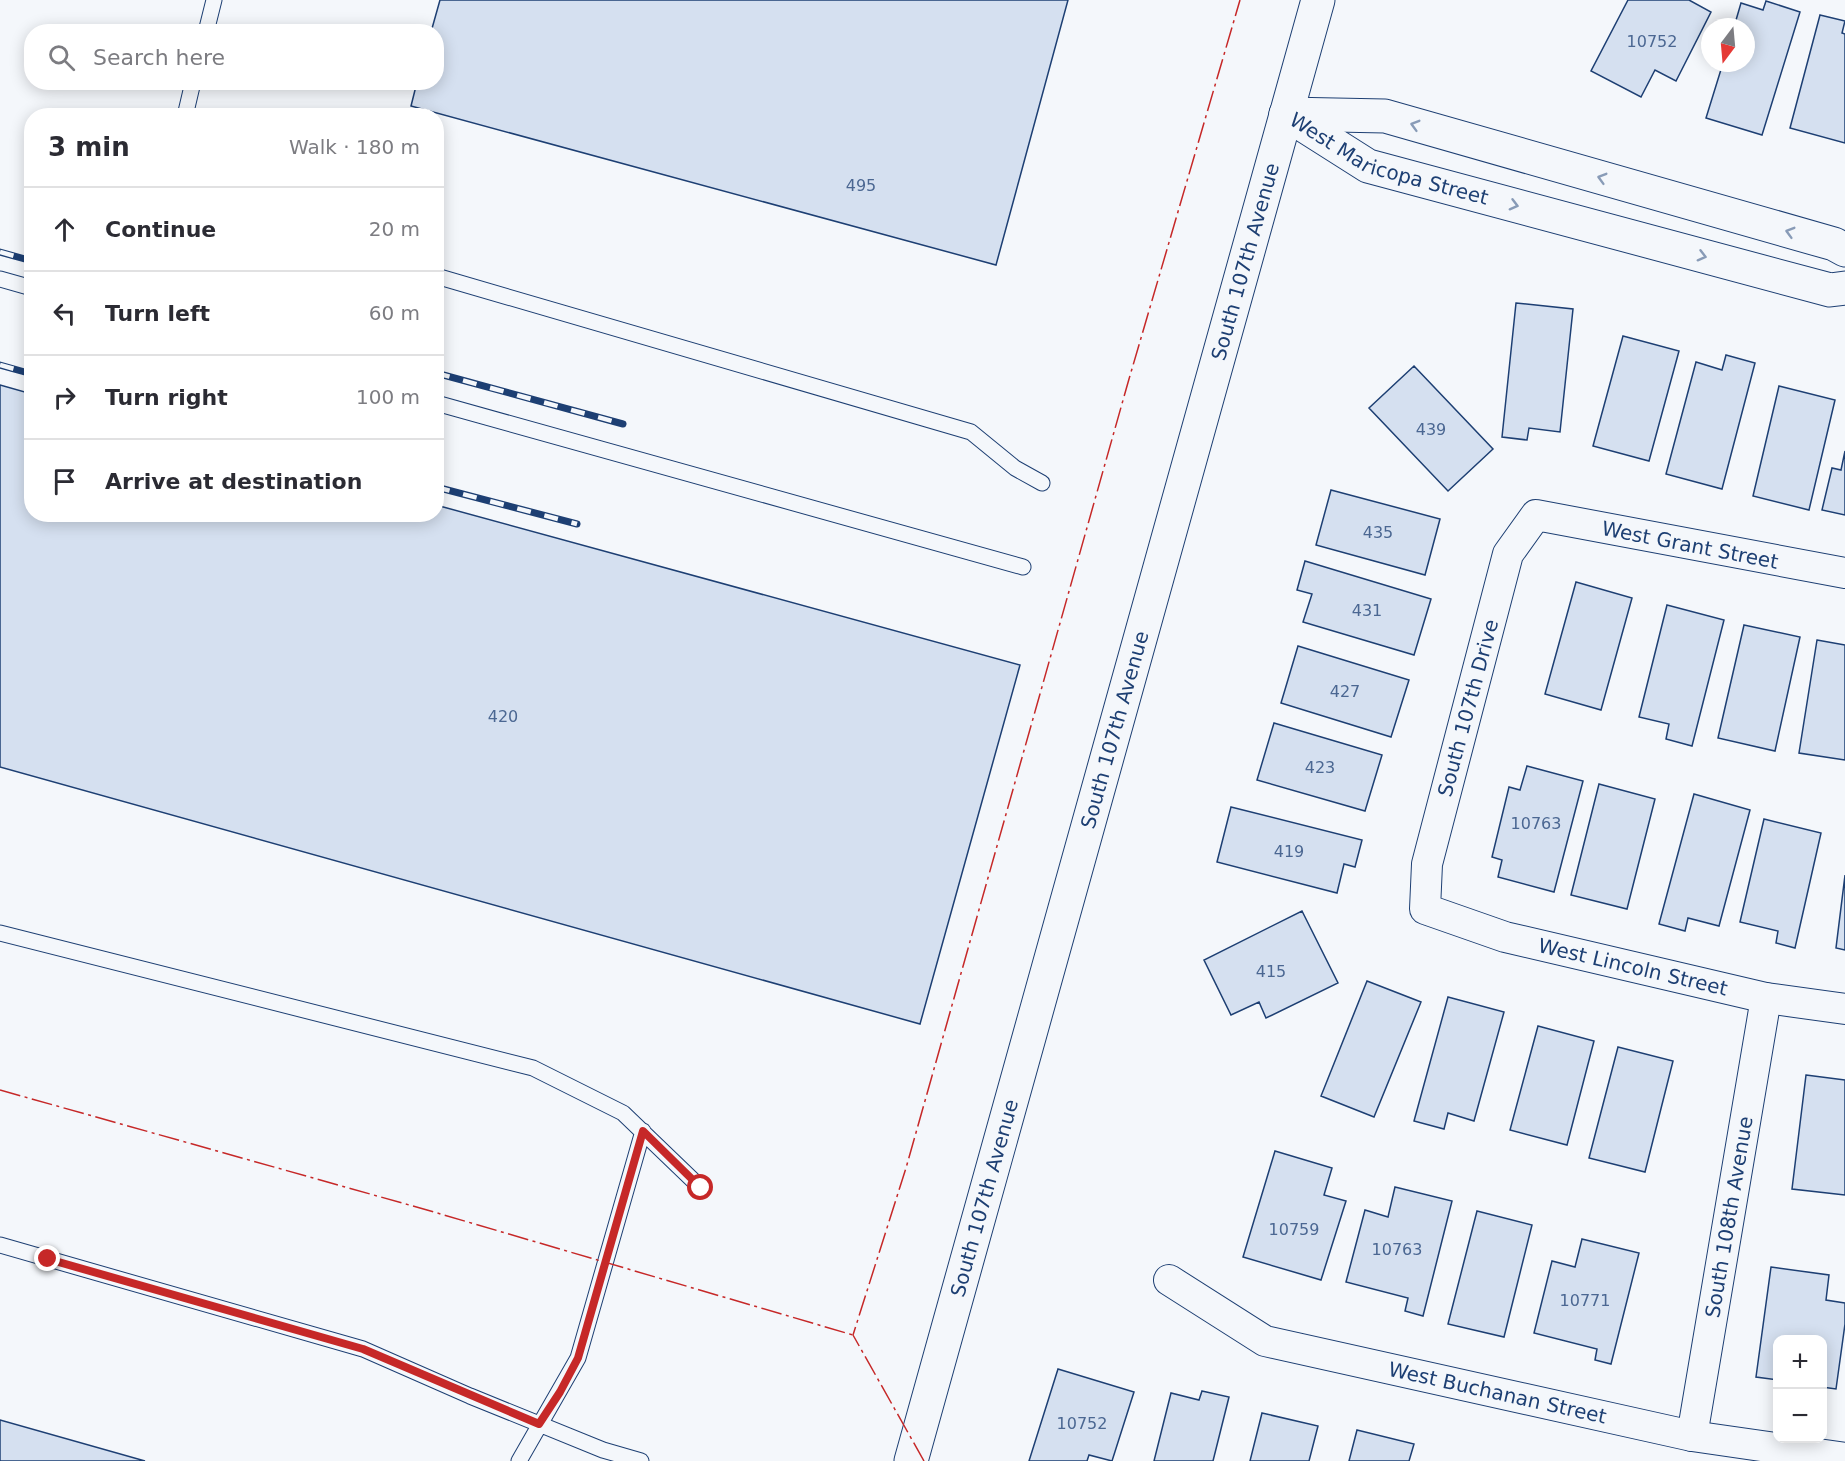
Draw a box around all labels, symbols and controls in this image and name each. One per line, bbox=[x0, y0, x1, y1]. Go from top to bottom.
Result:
north arrow bbox=[1701, 18, 1755, 72]
search box bbox=[24, 24, 444, 90]
house number: 10752 bbox=[1627, 32, 1677, 51]
icon: search bbox=[45, 41, 78, 74]
text: Search here bbox=[93, 45, 225, 70]
street label: West Maricopa Street bbox=[1285, 108, 1491, 210]
one-way arrow bbox=[1410, 120, 1421, 132]
text: 3 min bbox=[48, 132, 130, 162]
text: Walk · 180 m bbox=[289, 135, 420, 159]
street label: South 107th Avenue bbox=[1206, 160, 1284, 363]
one-way arrow bbox=[1597, 173, 1608, 185]
house number: 495 bbox=[846, 176, 876, 195]
one-way arrow bbox=[1508, 198, 1519, 210]
icon: ahead bbox=[48, 213, 81, 246]
text: Continue bbox=[105, 217, 216, 242]
text: 20 m bbox=[369, 217, 420, 241]
one-way arrow bbox=[1785, 227, 1796, 239]
one-way arrow bbox=[1697, 248, 1707, 261]
icon: left bbox=[48, 297, 81, 330]
text: Turn left bbox=[105, 301, 210, 326]
text: 60 m bbox=[369, 301, 420, 325]
icon: right bbox=[48, 381, 81, 414]
text: Turn right bbox=[105, 385, 228, 410]
text: 100 m bbox=[356, 385, 420, 409]
house number: 439 bbox=[1416, 420, 1446, 439]
icon: arrive bbox=[48, 465, 81, 498]
text: Arrive at destination bbox=[105, 469, 362, 494]
street label: West Grant Street bbox=[1600, 516, 1780, 574]
house number: 435 bbox=[1363, 523, 1393, 542]
house number: 431 bbox=[1352, 601, 1382, 620]
street label: South 107th Drive bbox=[1433, 617, 1503, 799]
street label: South 107th Avenue bbox=[1076, 628, 1154, 831]
house number: 427 bbox=[1330, 682, 1360, 701]
house number: 420 bbox=[488, 707, 518, 726]
house number: 423 bbox=[1305, 758, 1335, 777]
house number: 10763 bbox=[1511, 814, 1561, 833]
house number: 419 bbox=[1274, 842, 1304, 861]
street label: West Lincoln Street bbox=[1536, 933, 1730, 1001]
house number: 415 bbox=[1256, 962, 1286, 981]
street label: South 107th Avenue bbox=[945, 1097, 1023, 1299]
street label: South 108th Avenue bbox=[1700, 1115, 1758, 1320]
route start bbox=[687, 1174, 713, 1200]
house number: 10759 bbox=[1269, 1220, 1319, 1239]
house number: 10763 bbox=[1372, 1240, 1422, 1259]
route end bbox=[34, 1245, 60, 1271]
house number: 10771 bbox=[1560, 1291, 1610, 1310]
map controls bbox=[1773, 1335, 1827, 1443]
button: + bbox=[1773, 1335, 1827, 1389]
street label: West Buchanan Street bbox=[1386, 1357, 1609, 1429]
button: − bbox=[1773, 1389, 1827, 1443]
house number: 10752 bbox=[1057, 1414, 1107, 1433]

